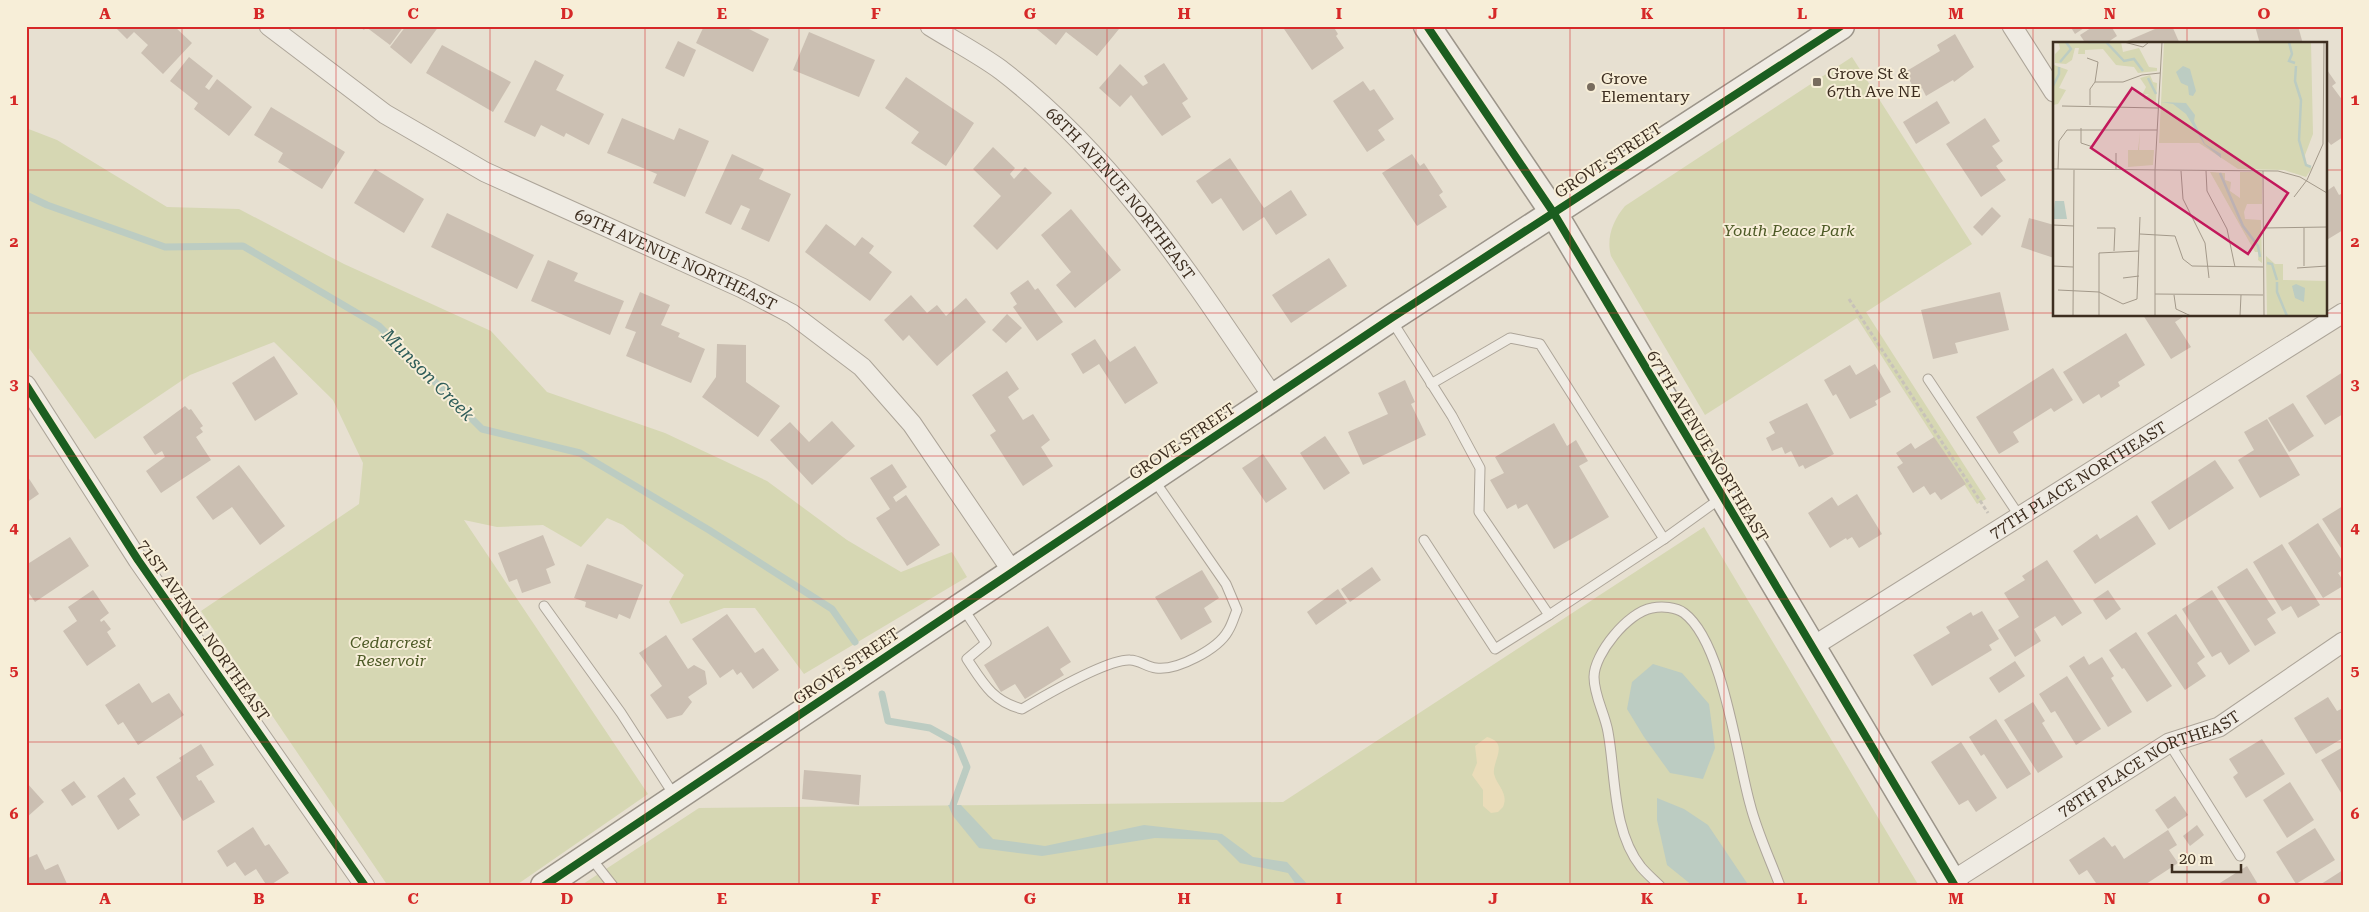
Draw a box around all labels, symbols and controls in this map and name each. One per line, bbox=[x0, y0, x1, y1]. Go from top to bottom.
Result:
text: A bbox=[99, 4, 111, 23]
text: B bbox=[253, 4, 265, 23]
text: C bbox=[407, 4, 419, 23]
text: D bbox=[561, 4, 574, 23]
text: E bbox=[717, 4, 727, 23]
text: F bbox=[871, 4, 881, 23]
text: G bbox=[1024, 4, 1037, 23]
text: H bbox=[1177, 4, 1191, 23]
text: I bbox=[1336, 4, 1342, 23]
text: J bbox=[1488, 4, 1498, 23]
text: K bbox=[1641, 4, 1654, 23]
text: L bbox=[1797, 4, 1807, 23]
text: M bbox=[1948, 4, 1964, 23]
text: N bbox=[2104, 4, 2116, 23]
text: O bbox=[2258, 4, 2271, 23]
inset map bbox=[2053, 42, 2326, 316]
place label: Grove St & 67th Ave NE bbox=[1827, 64, 1921, 101]
place label: Grove Elementary bbox=[1601, 69, 1690, 106]
marker: Grove St & 67th Ave NE bbox=[1811, 76, 1823, 88]
marker: Grove Elementary bbox=[1585, 81, 1597, 93]
text: 1 bbox=[10, 90, 19, 109]
text: 1 bbox=[2351, 90, 2360, 109]
street label: 68TH AVENUE NORTHEAST bbox=[1042, 104, 1199, 284]
street label: GROVE STREET bbox=[1551, 119, 1666, 202]
street label: 69TH AVENUE NORTHEAST bbox=[572, 205, 780, 315]
park label: Youth Peace Park bbox=[1723, 221, 1855, 240]
text: 2 bbox=[10, 232, 19, 251]
text: 2 bbox=[2351, 232, 2360, 251]
water label: Munson Creek bbox=[377, 324, 479, 425]
street label: 67TH AVENUE NORTHEAST bbox=[1643, 347, 1773, 546]
text: 3 bbox=[10, 375, 19, 394]
text: 3 bbox=[2351, 375, 2360, 394]
street label: GROVE STREET bbox=[1126, 399, 1239, 484]
street label: 77TH PLACE NORTHEAST bbox=[1986, 417, 2170, 543]
text: 4 bbox=[10, 518, 19, 537]
text: 4 bbox=[2351, 518, 2360, 537]
street label: 71ST AVENUE NORTHEAST bbox=[134, 536, 274, 725]
street label: GROVE STREET bbox=[790, 624, 903, 709]
park label: Cedarcrest Reservoir bbox=[350, 633, 432, 670]
text: 5 bbox=[10, 661, 19, 680]
text: 5 bbox=[2351, 661, 2360, 680]
street label: 78TH PLACE NORTHEAST bbox=[2055, 706, 2244, 821]
text: 6 bbox=[10, 804, 19, 823]
text: 6 bbox=[2351, 804, 2360, 823]
scale bar bbox=[2172, 842, 2240, 874]
text: 20 m bbox=[2179, 850, 2214, 868]
text: A bbox=[99, 889, 111, 908]
text: B bbox=[253, 889, 265, 908]
text: C bbox=[407, 889, 419, 908]
text: D bbox=[561, 889, 574, 908]
text: E bbox=[717, 889, 727, 908]
text: F bbox=[871, 889, 881, 908]
text: G bbox=[1024, 889, 1037, 908]
text: H bbox=[1177, 889, 1191, 908]
text: I bbox=[1336, 889, 1342, 908]
text: J bbox=[1488, 889, 1498, 908]
text: K bbox=[1641, 889, 1654, 908]
text: L bbox=[1797, 889, 1807, 908]
text: M bbox=[1948, 889, 1964, 908]
text: N bbox=[2104, 889, 2116, 908]
text: O bbox=[2258, 889, 2271, 908]

